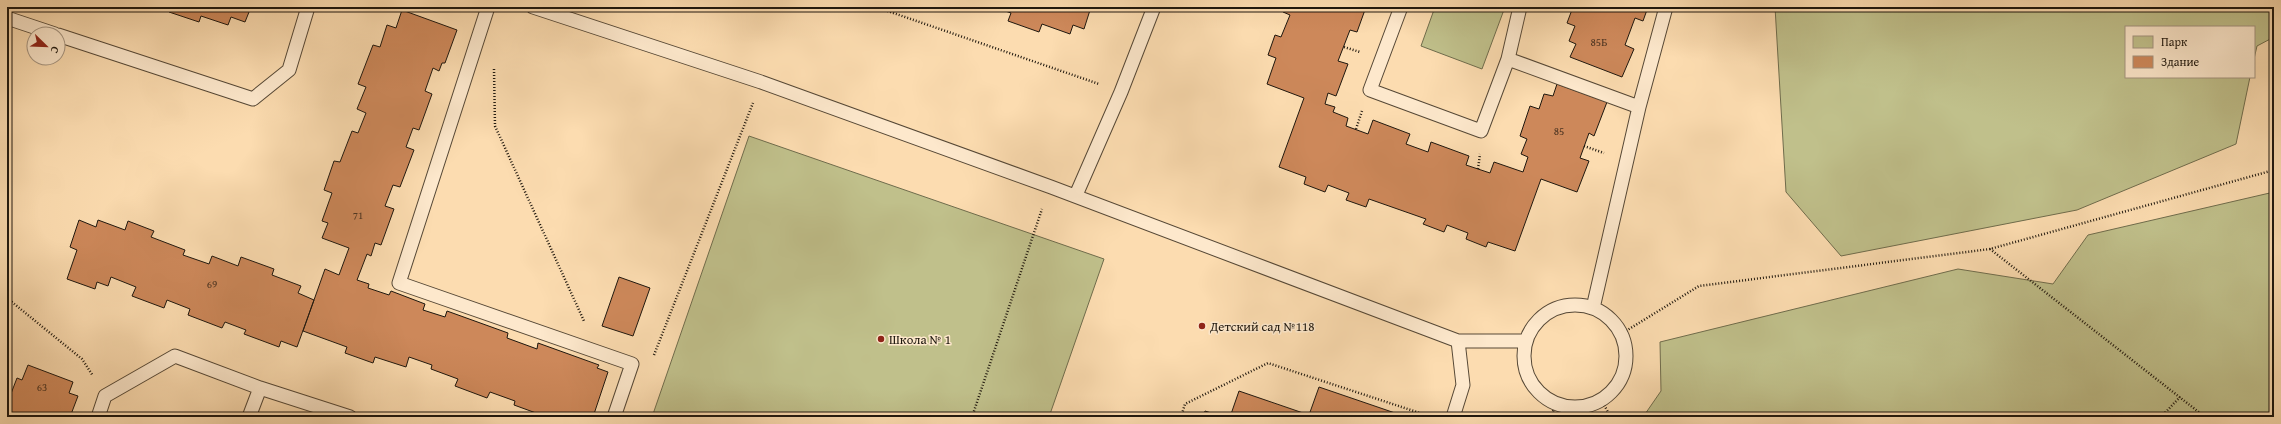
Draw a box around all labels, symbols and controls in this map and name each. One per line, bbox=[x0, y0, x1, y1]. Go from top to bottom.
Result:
north arrow bbox=[26, 26, 66, 66]
legend bbox=[2125, 26, 2255, 78]
text: Парк bbox=[2161, 33, 2188, 50]
house number: 85Б bbox=[1591, 34, 1607, 50]
text: С bbox=[47, 44, 64, 56]
text: Здание bbox=[2161, 53, 2200, 70]
house number: 85 bbox=[1554, 123, 1564, 139]
house number: 71 bbox=[353, 207, 363, 223]
house number: 69 bbox=[207, 276, 217, 292]
place label: Детский сад №118 bbox=[1209, 317, 1315, 336]
marker: Детский сад №118 bbox=[1197, 321, 1207, 331]
place label: Школа № 1 bbox=[889, 330, 951, 349]
marker: Школа № 1 bbox=[876, 334, 886, 344]
house number: 63 bbox=[37, 379, 47, 395]

